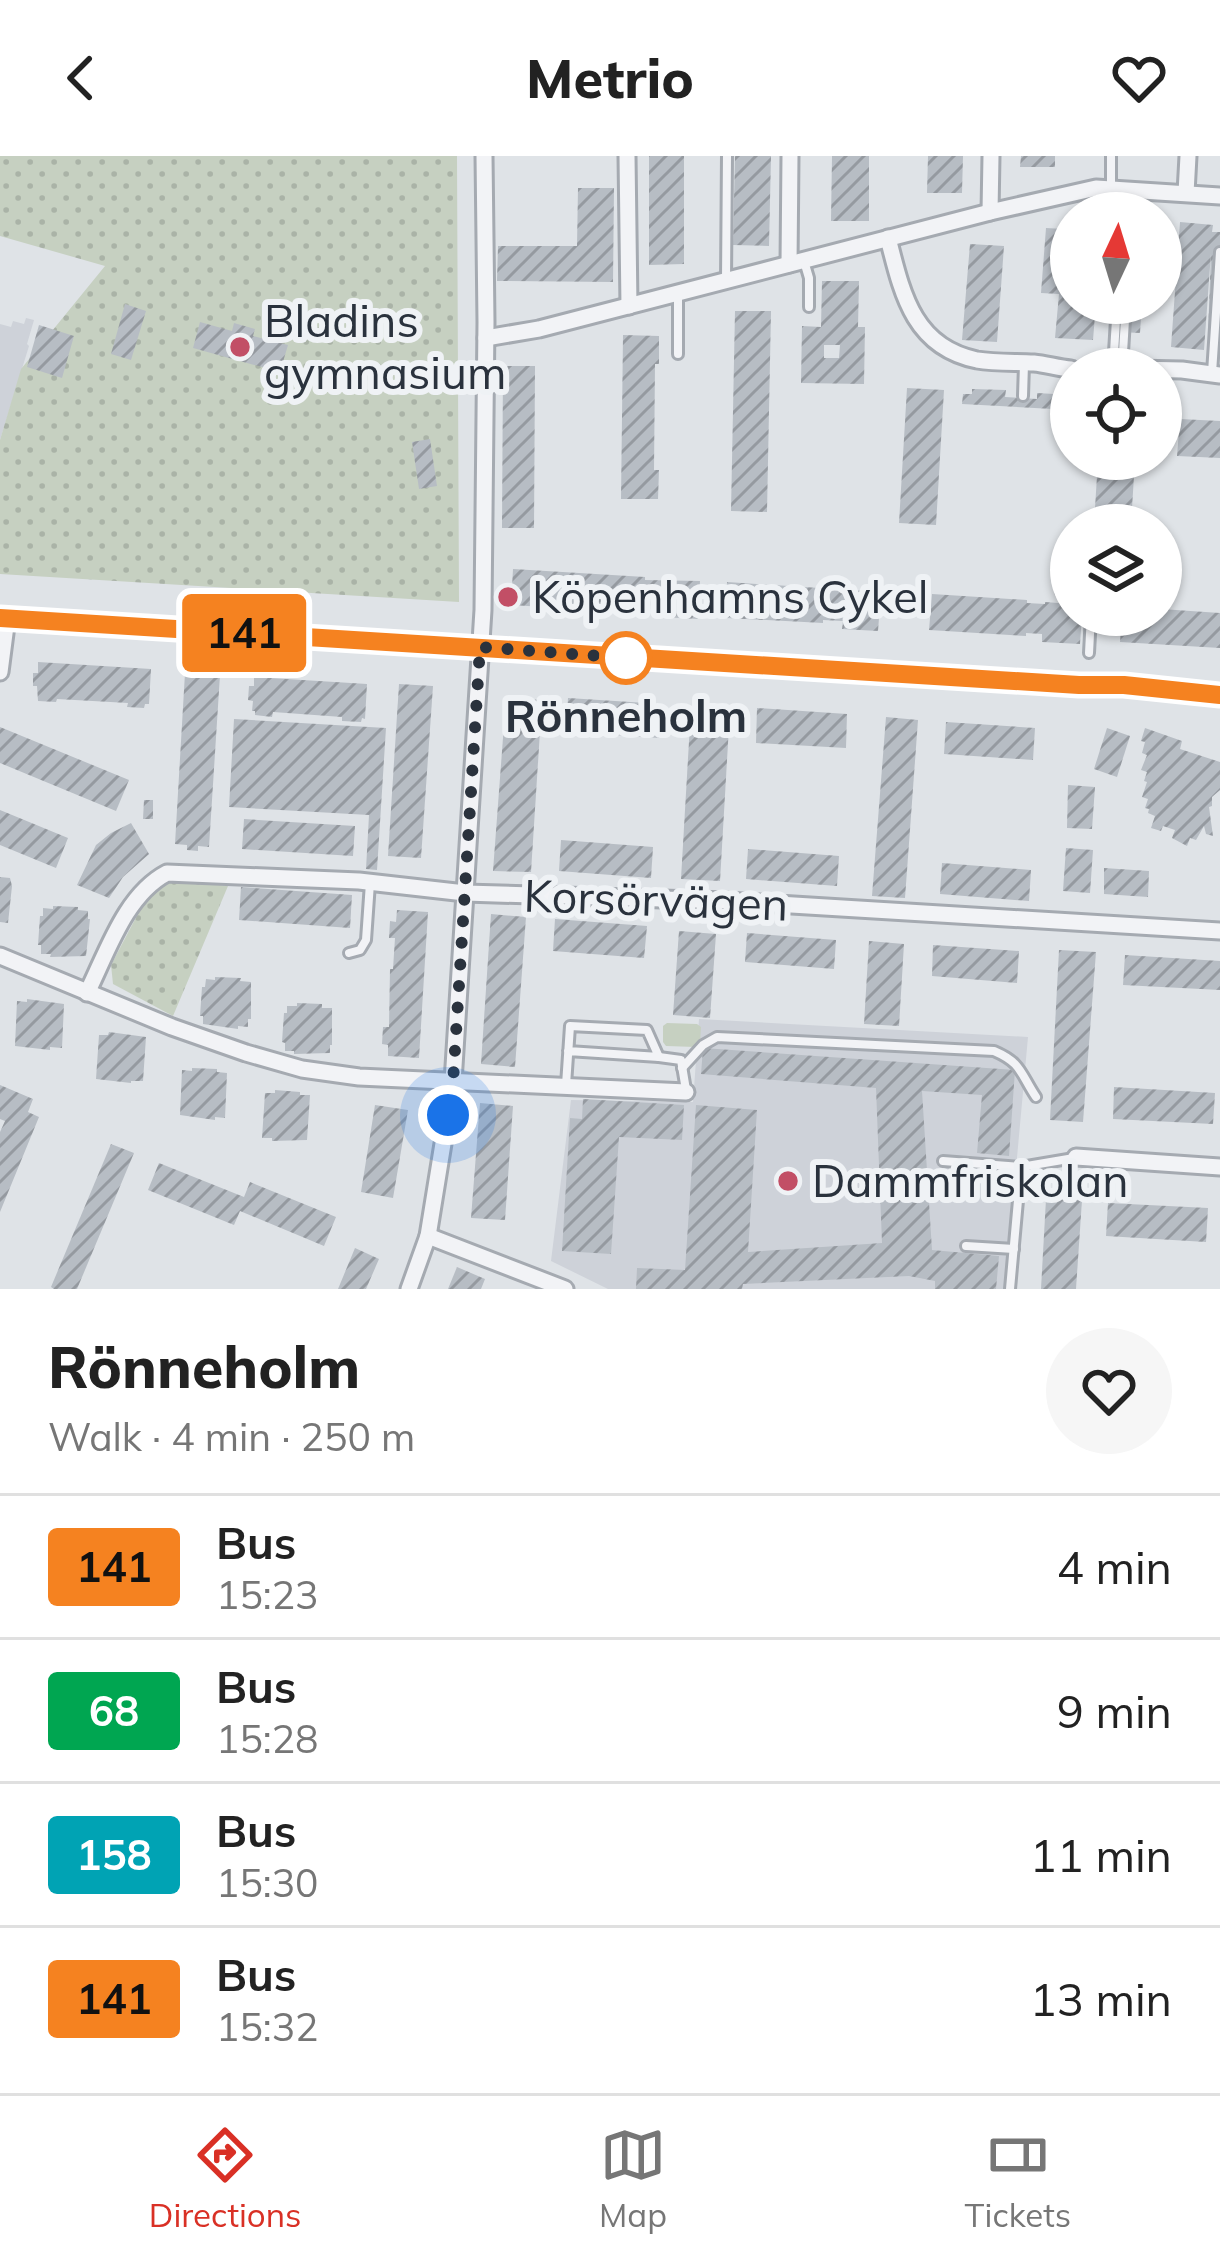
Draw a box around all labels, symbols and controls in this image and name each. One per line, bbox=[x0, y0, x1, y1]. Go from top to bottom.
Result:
text: Metrio bbox=[526, 44, 694, 112]
icon: back bbox=[48, 45, 114, 111]
icon: heart bbox=[1106, 45, 1172, 111]
north arrow bbox=[1050, 192, 1182, 324]
map controls bbox=[1050, 192, 1182, 636]
place label: Bladins gymnasium bbox=[264, 292, 506, 400]
marker: Bladins gymnasium bbox=[227, 334, 253, 360]
button: locate bbox=[1050, 348, 1182, 480]
button: layers bbox=[1050, 504, 1182, 636]
place label: Köpenhamns Cykel bbox=[532, 568, 928, 624]
marker: Köpenhamns Cykel bbox=[495, 584, 521, 610]
line badge: 141 bbox=[175, 594, 313, 672]
text: 141 bbox=[206, 606, 282, 659]
marker: Rönneholm bbox=[601, 633, 651, 683]
place label: Rönneholm bbox=[505, 687, 747, 743]
street label: Korsörvägen bbox=[523, 866, 789, 932]
your location bbox=[418, 1085, 478, 1145]
place label: Dammfriskolan bbox=[812, 1152, 1129, 1208]
marker: Dammfriskolan bbox=[775, 1168, 801, 1194]
button: heart bbox=[1046, 1328, 1172, 1454]
text: Rönneholm bbox=[48, 1331, 360, 1402]
text: Walk · 4 min · 250 m bbox=[48, 1412, 415, 1461]
text: Bus bbox=[216, 1514, 296, 1570]
text: 4 min bbox=[1057, 1539, 1172, 1595]
text: 141 bbox=[76, 1540, 152, 1593]
text: 15:23 bbox=[216, 1570, 319, 1619]
text: Bus bbox=[216, 1658, 296, 1714]
text: 9 min bbox=[1057, 1683, 1172, 1739]
text: 68 bbox=[89, 1684, 139, 1737]
text: 15:28 bbox=[216, 1714, 319, 1763]
text: Bus bbox=[216, 1802, 296, 1858]
text: 11 min bbox=[1030, 1827, 1172, 1883]
text: 158 bbox=[76, 1828, 152, 1881]
text: 15:30 bbox=[216, 1858, 319, 1907]
text: Bus bbox=[216, 1946, 296, 2002]
text: 13 min bbox=[1030, 1971, 1172, 2027]
text: 141 bbox=[76, 1972, 152, 2025]
text: 15:32 bbox=[216, 2002, 319, 2051]
tab: Directions bbox=[149, 2122, 301, 2235]
tab: Map bbox=[599, 2122, 667, 2235]
tab: Tickets bbox=[965, 2122, 1071, 2235]

